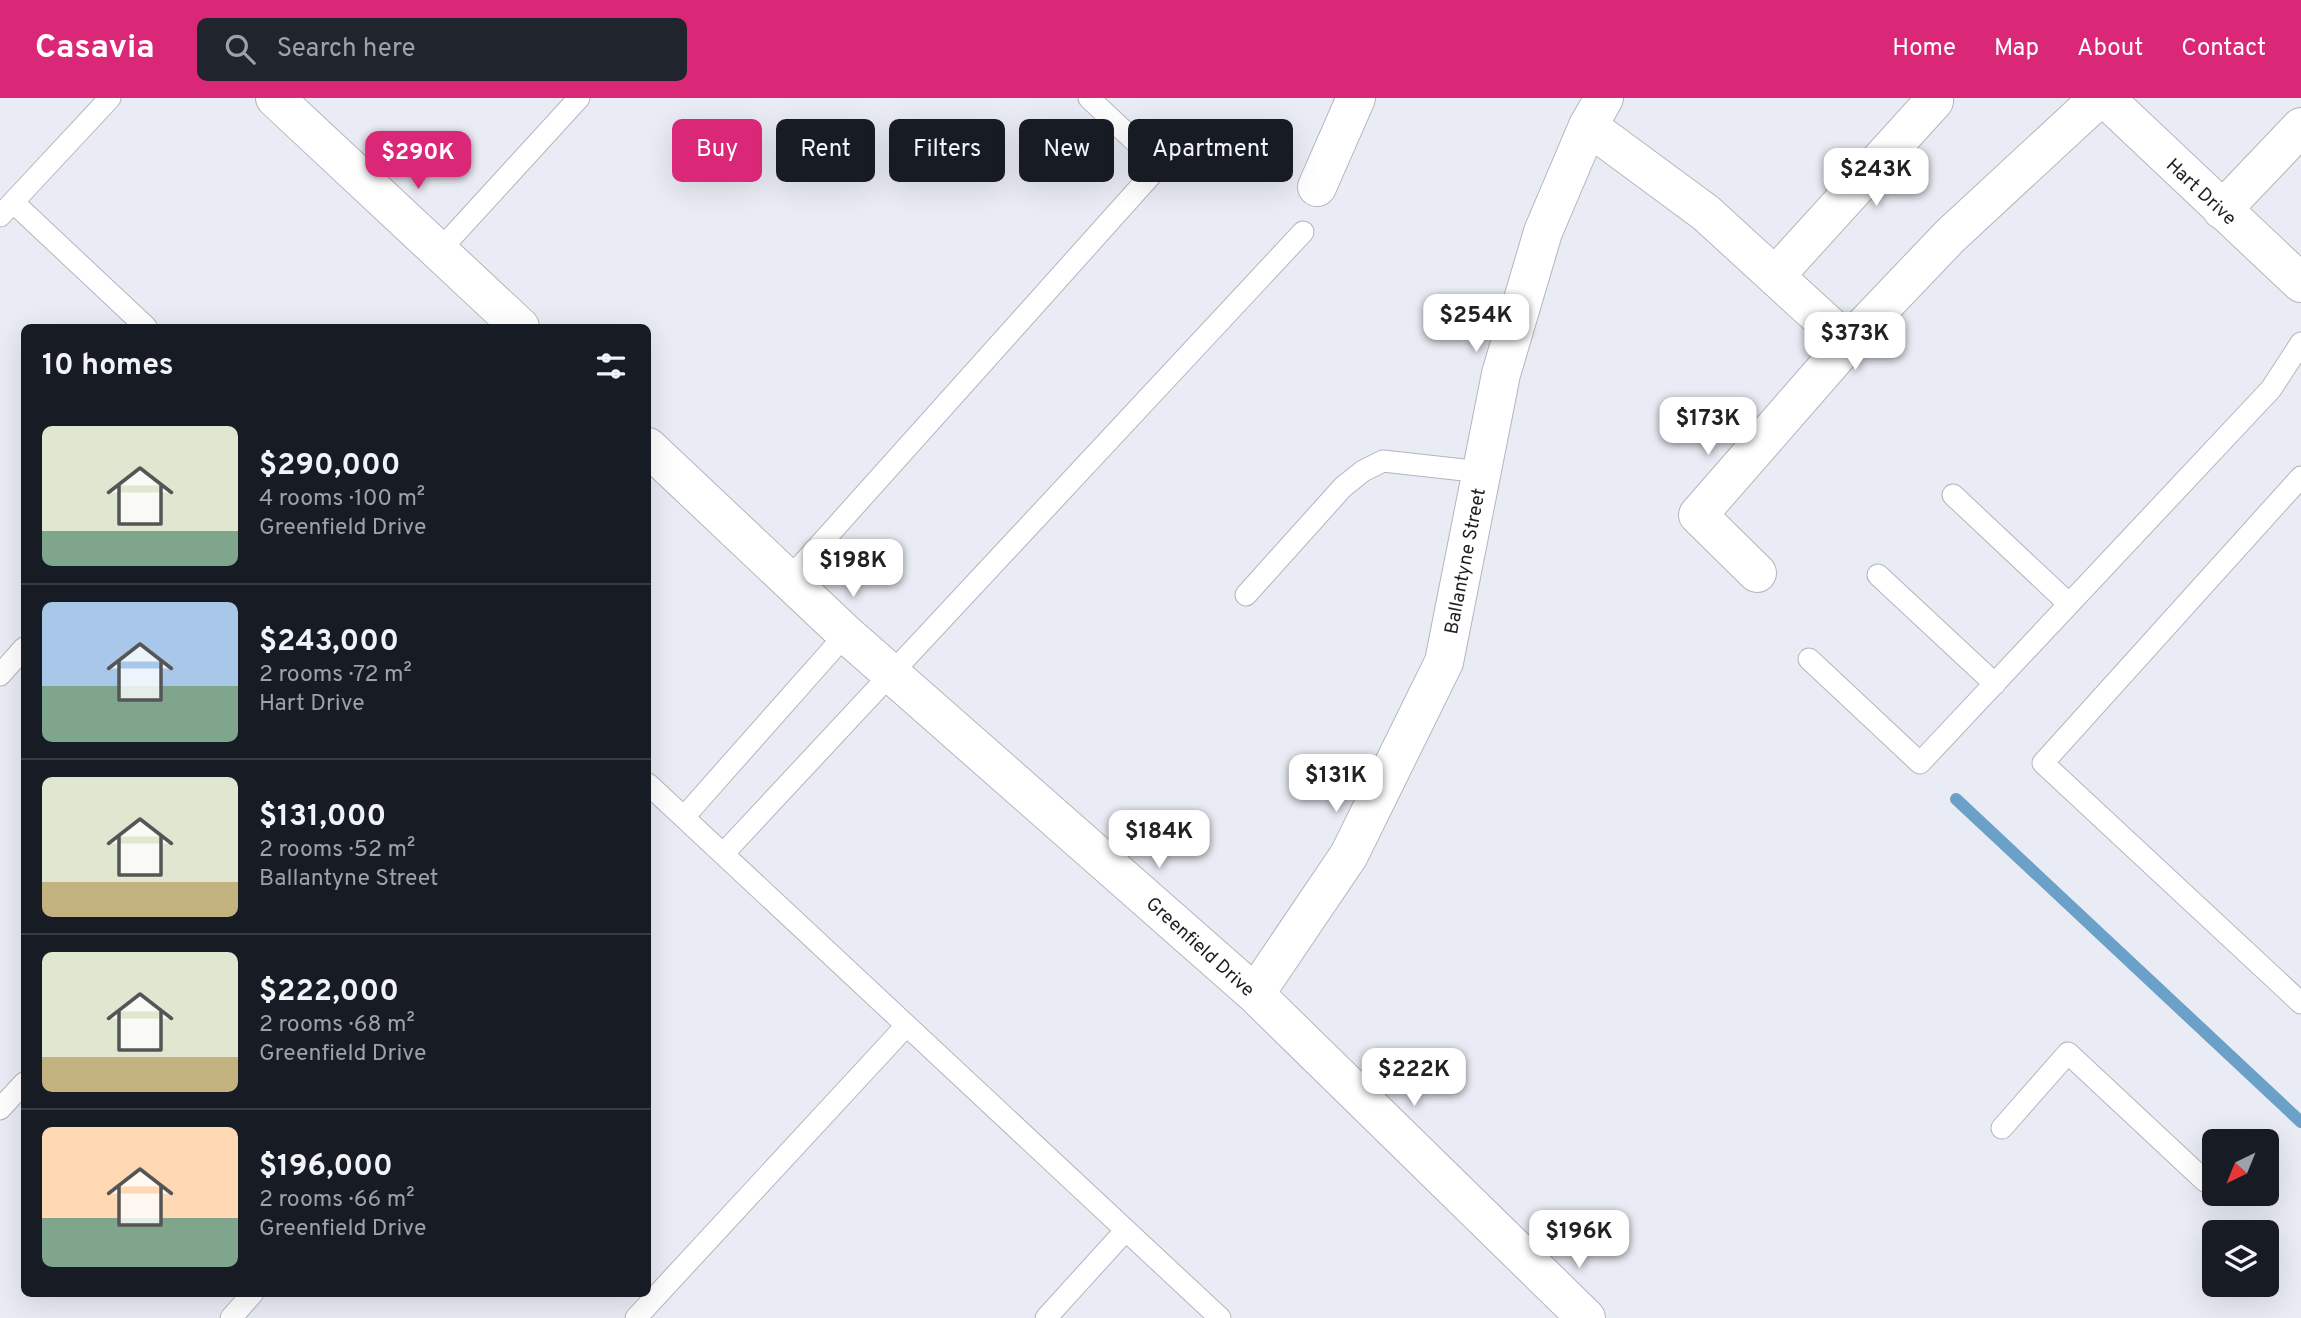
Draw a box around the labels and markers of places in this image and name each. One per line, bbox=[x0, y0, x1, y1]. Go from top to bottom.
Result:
pin: $290K bbox=[369, 132, 467, 191]
pin: $243K bbox=[1827, 148, 1925, 208]
pin: $254K bbox=[1427, 294, 1525, 354]
pin: $373K bbox=[1806, 313, 1904, 372]
pin: $173K bbox=[1659, 398, 1757, 457]
pin: $198K bbox=[804, 540, 902, 599]
pin: $131K bbox=[1287, 754, 1385, 814]
pin: $184K bbox=[1110, 810, 1208, 870]
pin: $222K bbox=[1365, 1048, 1463, 1108]
pin: $196K bbox=[1530, 1210, 1628, 1270]

